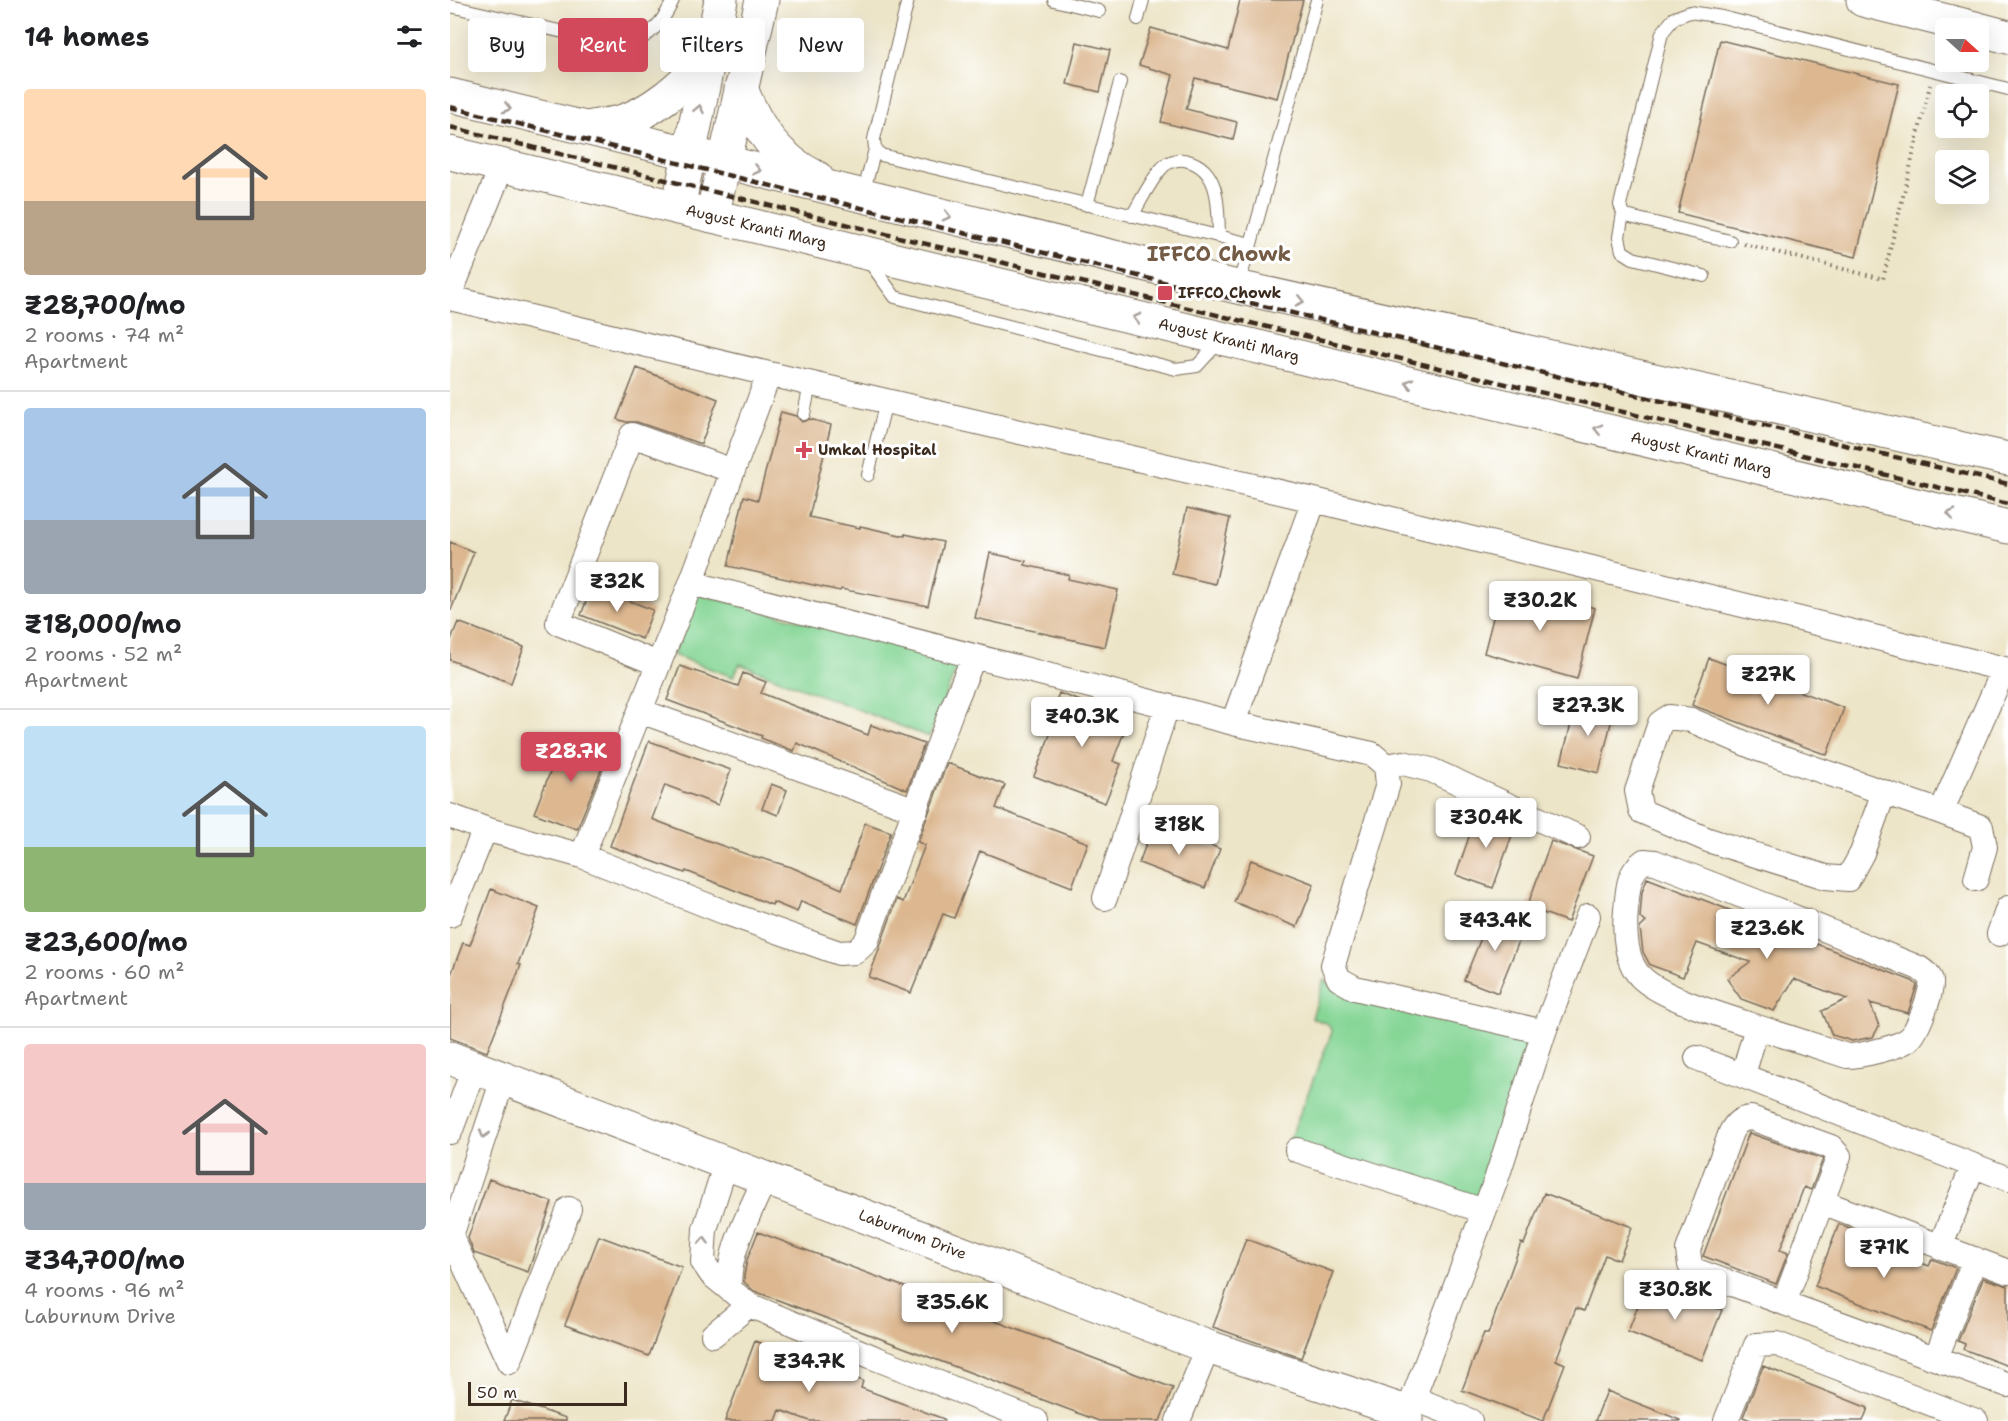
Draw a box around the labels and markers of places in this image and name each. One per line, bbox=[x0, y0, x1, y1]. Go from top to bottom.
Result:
place label: IFFCO Chowk bbox=[1178, 283, 1281, 303]
marker: IFFCO Chowk bbox=[1156, 284, 1174, 302]
place label: Umkal Hospital bbox=[818, 440, 937, 460]
marker: Umkal Hospital bbox=[795, 441, 813, 459]
pin: ₹32K bbox=[581, 562, 653, 613]
pin: ₹30.2K bbox=[1491, 581, 1589, 632]
pin: ₹27K bbox=[1732, 655, 1804, 706]
pin: ₹27.3K bbox=[1539, 686, 1637, 737]
pin: ₹40.3K bbox=[1033, 697, 1131, 748]
pin: ₹28.7K bbox=[522, 732, 620, 783]
pin: ₹30.4K bbox=[1437, 798, 1535, 849]
pin: ₹18K bbox=[1143, 805, 1215, 856]
pin: ₹43.4K bbox=[1446, 901, 1544, 952]
pin: ₹23.6K bbox=[1718, 909, 1816, 960]
pin: ₹71K bbox=[1848, 1228, 1920, 1279]
pin: ₹30.8K bbox=[1626, 1270, 1724, 1321]
pin: ₹35.6K bbox=[903, 1283, 1001, 1334]
pin: ₹34.7K bbox=[760, 1342, 858, 1393]

